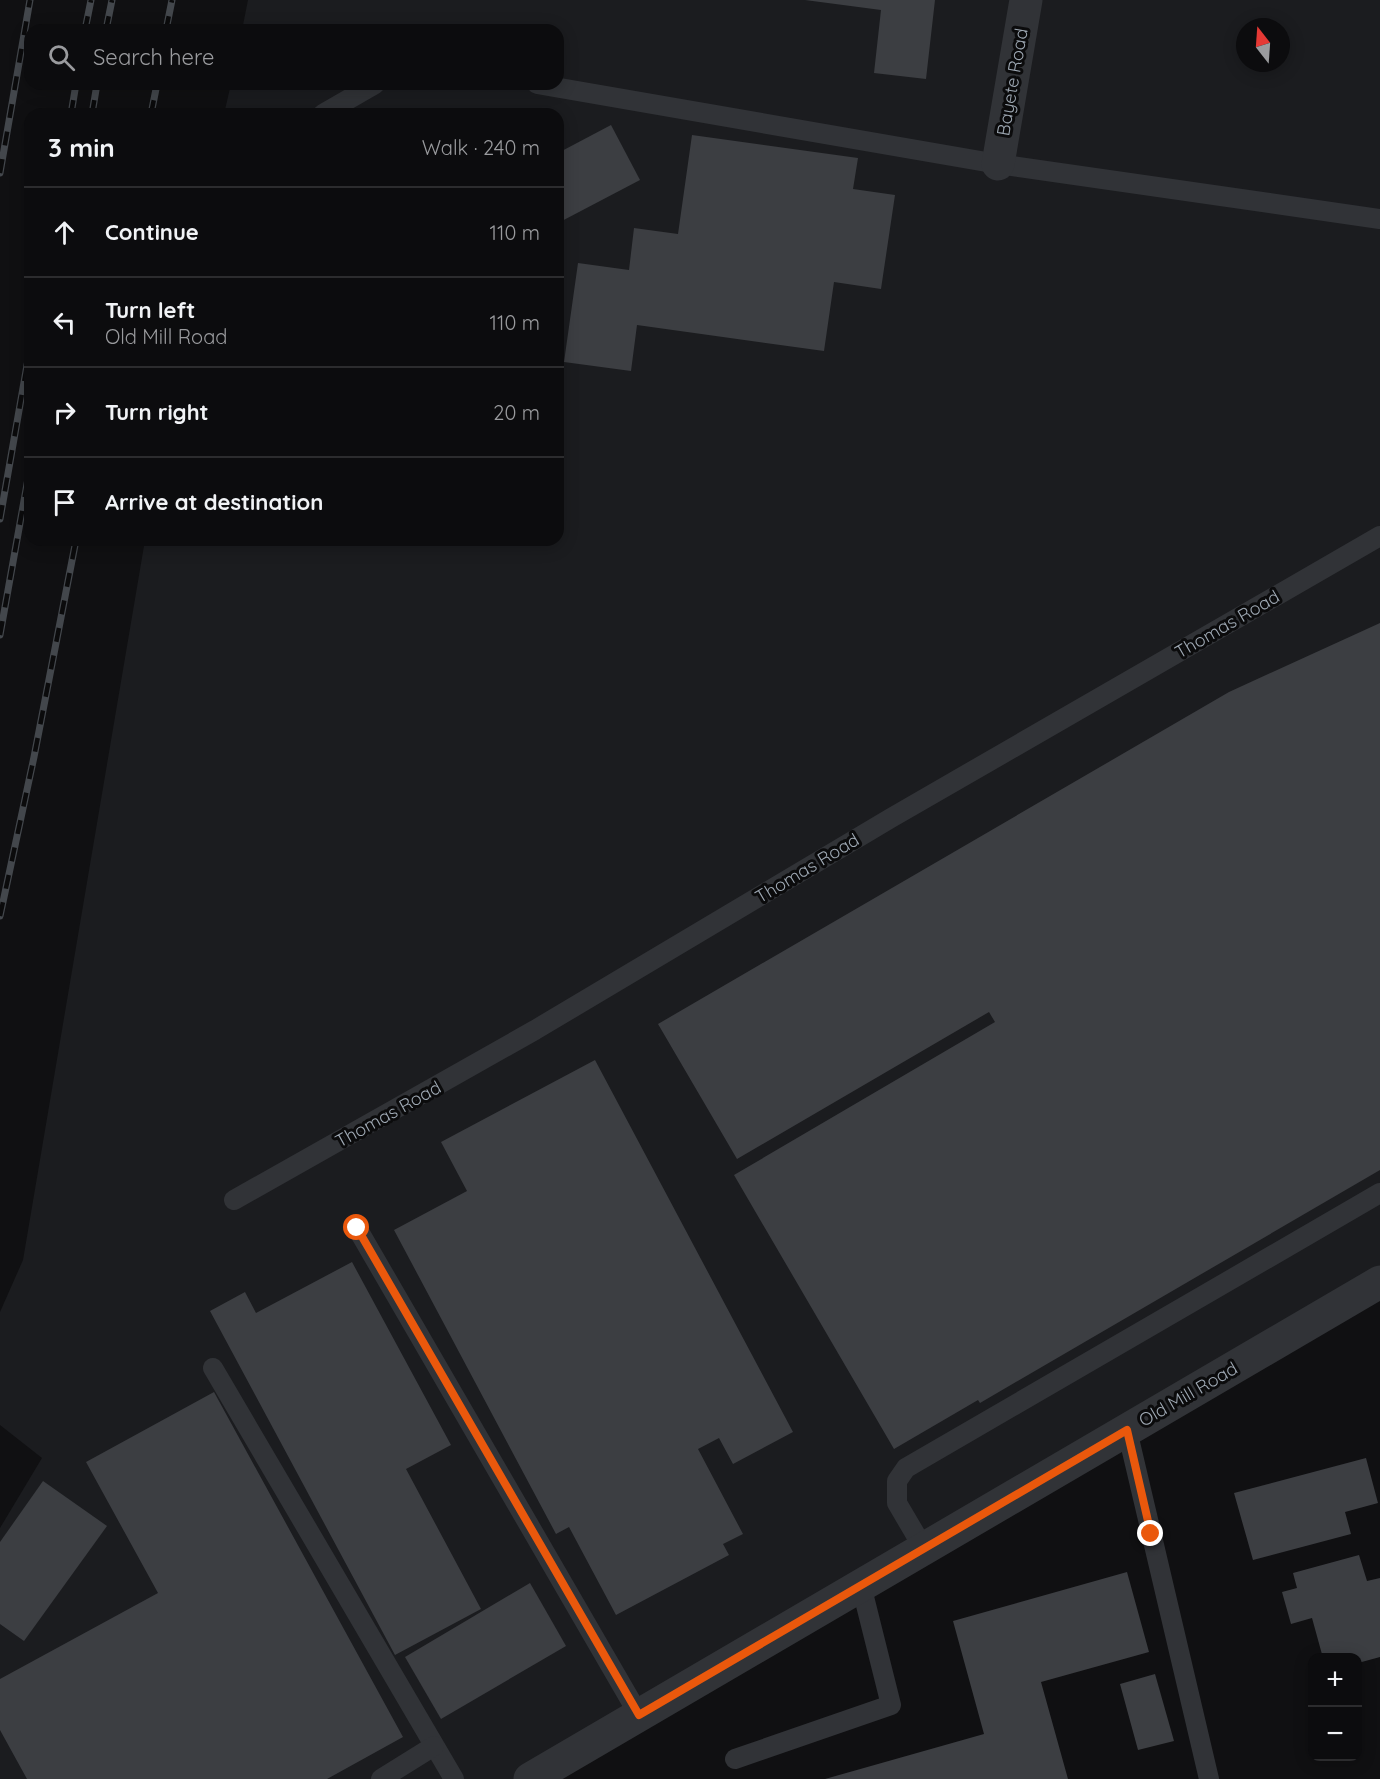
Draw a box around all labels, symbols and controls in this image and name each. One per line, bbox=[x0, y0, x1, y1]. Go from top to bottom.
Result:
north arrow bbox=[1236, 18, 1290, 72]
search box bbox=[24, 24, 564, 90]
street label: Bayete Road bbox=[991, 26, 1033, 138]
icon: search bbox=[45, 41, 78, 74]
text: Search here bbox=[93, 43, 214, 71]
text: 3 min bbox=[48, 131, 115, 164]
text: Walk · 240 m bbox=[422, 135, 540, 160]
icon: ahead bbox=[48, 216, 81, 249]
text: Continue bbox=[105, 218, 199, 246]
text: 110 m bbox=[490, 220, 540, 245]
text: Turn left bbox=[105, 296, 195, 324]
icon: left bbox=[48, 306, 81, 339]
text: 110 m bbox=[490, 310, 540, 335]
text: Old Mill Road bbox=[105, 324, 227, 349]
icon: right bbox=[48, 396, 81, 429]
text: Turn right bbox=[105, 398, 209, 426]
text: 20 m bbox=[493, 400, 540, 425]
icon: arrive bbox=[48, 486, 81, 519]
text: Arrive at destination bbox=[105, 488, 323, 516]
street label: Thomas Road bbox=[1170, 585, 1284, 663]
street label: Thomas Road bbox=[751, 828, 863, 908]
street label: Thomas Road bbox=[331, 1076, 445, 1152]
route start bbox=[343, 1214, 369, 1240]
street label: Old Mill Road bbox=[1135, 1356, 1241, 1432]
route end bbox=[1137, 1520, 1163, 1546]
map controls bbox=[1308, 1653, 1362, 1761]
button: + bbox=[1308, 1653, 1362, 1707]
button: − bbox=[1308, 1707, 1362, 1761]

